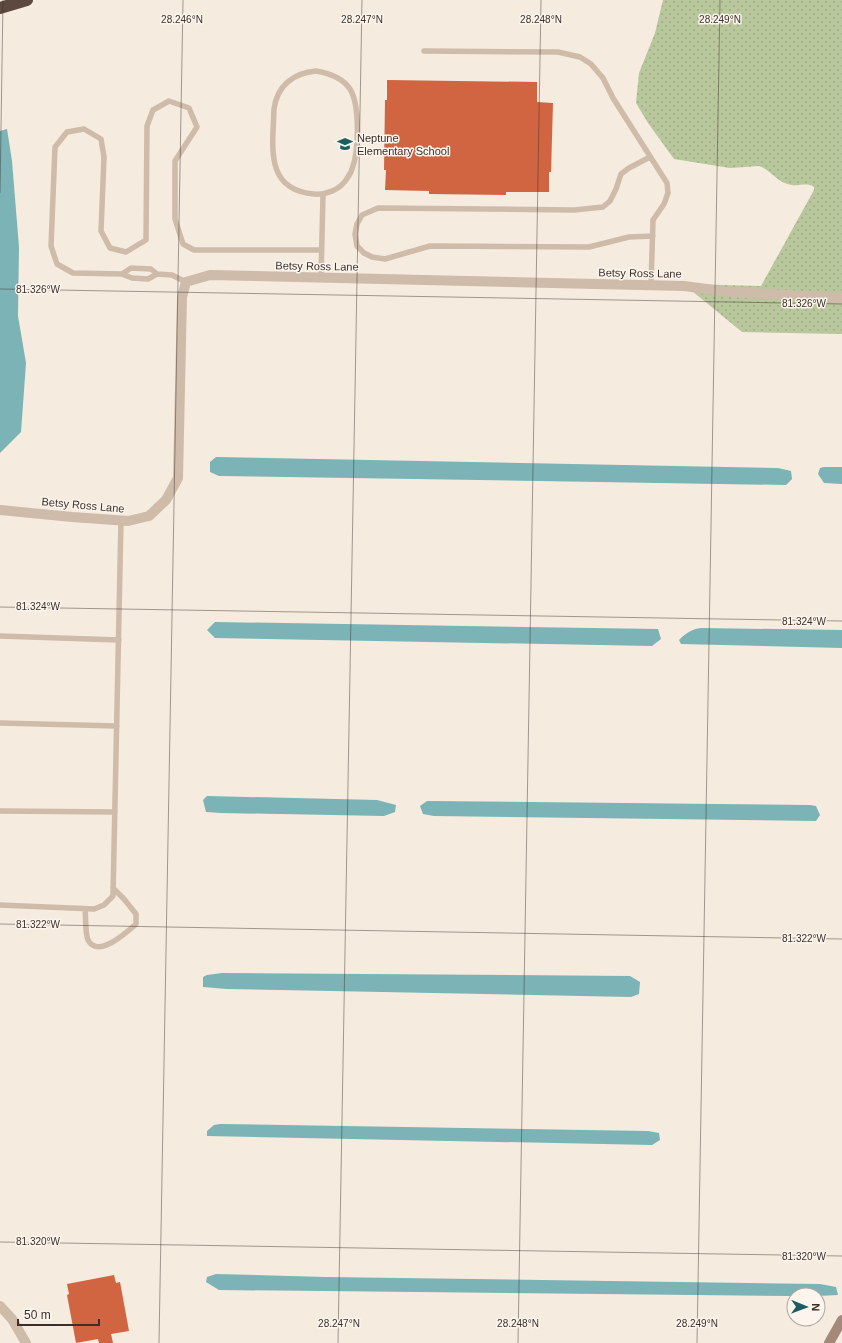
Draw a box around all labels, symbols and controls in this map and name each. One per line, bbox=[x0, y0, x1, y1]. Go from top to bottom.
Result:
text: 28.246°N bbox=[161, 14, 203, 25]
text: 28.247°N bbox=[341, 14, 383, 25]
text: 28.248°N bbox=[520, 14, 562, 25]
text: 28.249°N bbox=[699, 14, 741, 25]
place label: Neptune Elementary School bbox=[357, 132, 449, 157]
school or university icon: Neptune Elementary School bbox=[336, 135, 354, 153]
street label: Betsy Ross Lane bbox=[275, 259, 359, 273]
street label: Betsy Ross Lane bbox=[598, 266, 682, 280]
text: 81.326°W bbox=[16, 284, 61, 295]
text: 81.326°W bbox=[782, 298, 827, 309]
street label: Betsy Ross Lane bbox=[41, 495, 125, 515]
text: 81.324°W bbox=[16, 601, 61, 612]
text: 81.324°W bbox=[782, 616, 827, 627]
text: 81.322°W bbox=[16, 919, 61, 930]
text: 81.322°W bbox=[782, 933, 827, 944]
text: 81.320°W bbox=[16, 1236, 61, 1247]
text: 81.320°W bbox=[782, 1251, 827, 1262]
north arrow bbox=[786, 1287, 826, 1327]
scale bar bbox=[18, 1301, 99, 1327]
text: N bbox=[810, 1303, 822, 1311]
text: 50 m bbox=[24, 1308, 51, 1322]
text: 28.247°N bbox=[318, 1318, 360, 1329]
text: 28.248°N bbox=[497, 1318, 539, 1329]
text: 28.249°N bbox=[676, 1318, 718, 1329]

